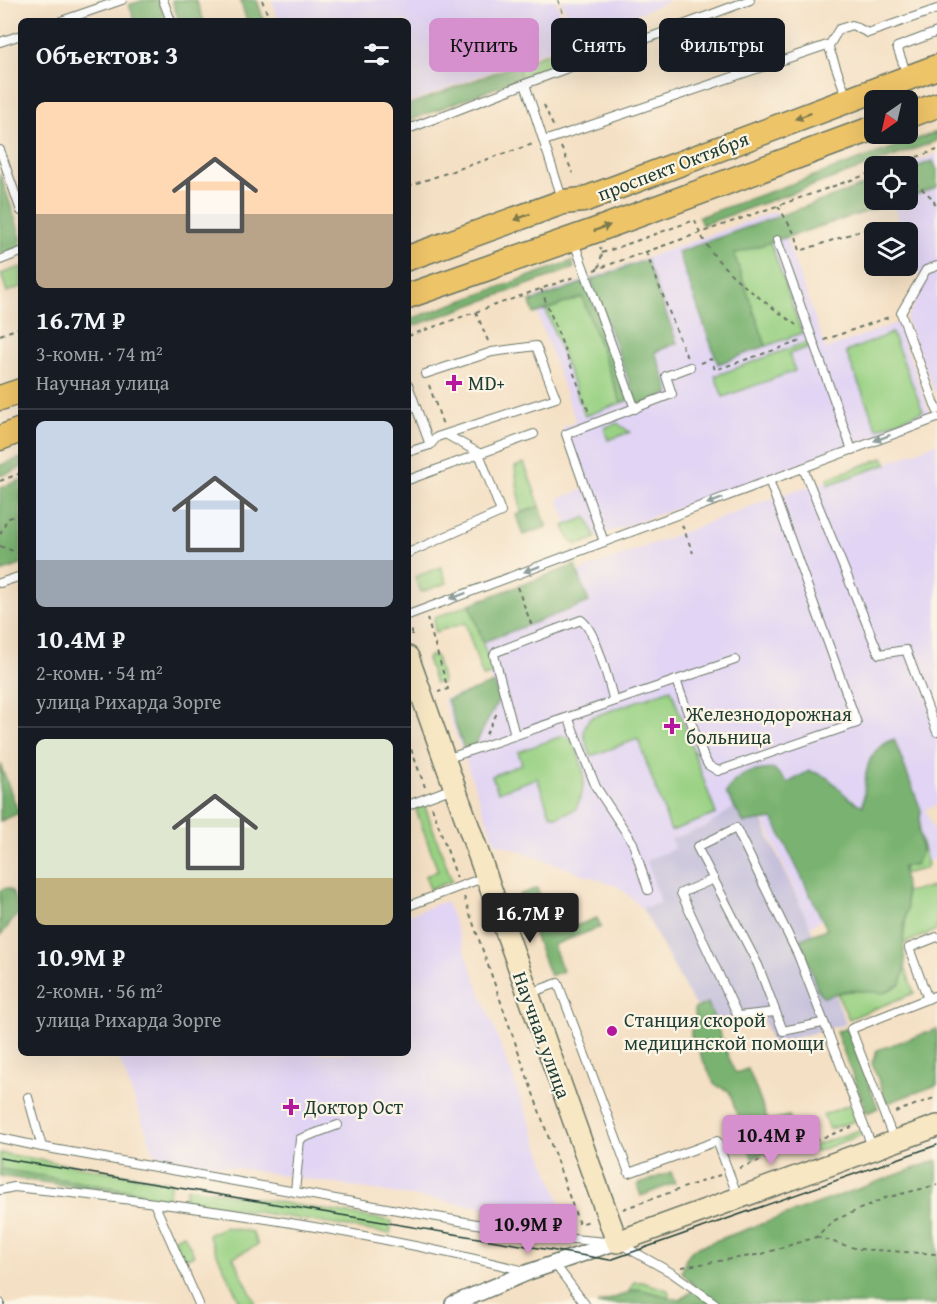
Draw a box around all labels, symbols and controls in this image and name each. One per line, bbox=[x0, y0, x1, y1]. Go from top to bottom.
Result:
chip: Купить bbox=[429, 18, 539, 72]
chip: Снять bbox=[551, 18, 647, 72]
chip: Фильтры bbox=[659, 18, 785, 72]
text: Объектов: 3 bbox=[36, 35, 179, 74]
icon: filters bbox=[360, 38, 393, 71]
north arrow bbox=[864, 90, 918, 144]
map controls bbox=[864, 90, 918, 276]
one-way arrow bbox=[794, 112, 812, 122]
street label: проспект Октября bbox=[593, 123, 753, 208]
icon: home bbox=[161, 141, 269, 249]
button: locate bbox=[864, 156, 918, 210]
one-way arrow bbox=[512, 213, 530, 223]
button: layers bbox=[864, 222, 918, 276]
one-way arrow bbox=[593, 223, 611, 233]
text: 16.7M ₽ bbox=[36, 300, 125, 339]
text: 3-комн. · 74 m² bbox=[36, 339, 163, 368]
text: Научная улица bbox=[36, 368, 169, 397]
place label: MD+ bbox=[468, 368, 505, 397]
marker: MD+ bbox=[445, 374, 463, 392]
one-way arrow bbox=[873, 434, 891, 444]
icon: home bbox=[161, 460, 269, 568]
one-way arrow bbox=[705, 496, 723, 506]
one-way arrow bbox=[523, 564, 541, 574]
one-way arrow bbox=[449, 591, 467, 601]
text: 10.4M ₽ bbox=[36, 619, 125, 658]
text: 2-комн. · 54 m² bbox=[36, 658, 163, 687]
text: улица Рихарда Зорге bbox=[36, 687, 222, 716]
place label: Железнодорожная больница bbox=[685, 699, 852, 751]
marker: Железнодорожная больница bbox=[663, 717, 681, 735]
icon: home bbox=[161, 778, 269, 886]
pin: 16.7M ₽ bbox=[475, 893, 585, 944]
text: 16.7M ₽ bbox=[496, 898, 564, 927]
text: 10.9M ₽ bbox=[36, 937, 125, 976]
street label: Научная улица bbox=[506, 967, 579, 1103]
text: 2-комн. · 56 m² bbox=[36, 976, 163, 1005]
text: улица Рихарда Зорге bbox=[36, 1005, 222, 1034]
place label: Станция скорой медицинской помощи bbox=[624, 1005, 825, 1057]
marker: Станция скорой медицинской помощи bbox=[605, 1024, 619, 1038]
place label: Доктор Ост bbox=[303, 1092, 404, 1121]
marker: Доктор Ост bbox=[282, 1098, 300, 1116]
pin: 10.4M ₽ bbox=[716, 1115, 826, 1166]
text: 10.4M ₽ bbox=[737, 1120, 805, 1149]
pin: 10.9M ₽ bbox=[473, 1204, 583, 1255]
text: 10.9M ₽ bbox=[494, 1209, 562, 1238]

